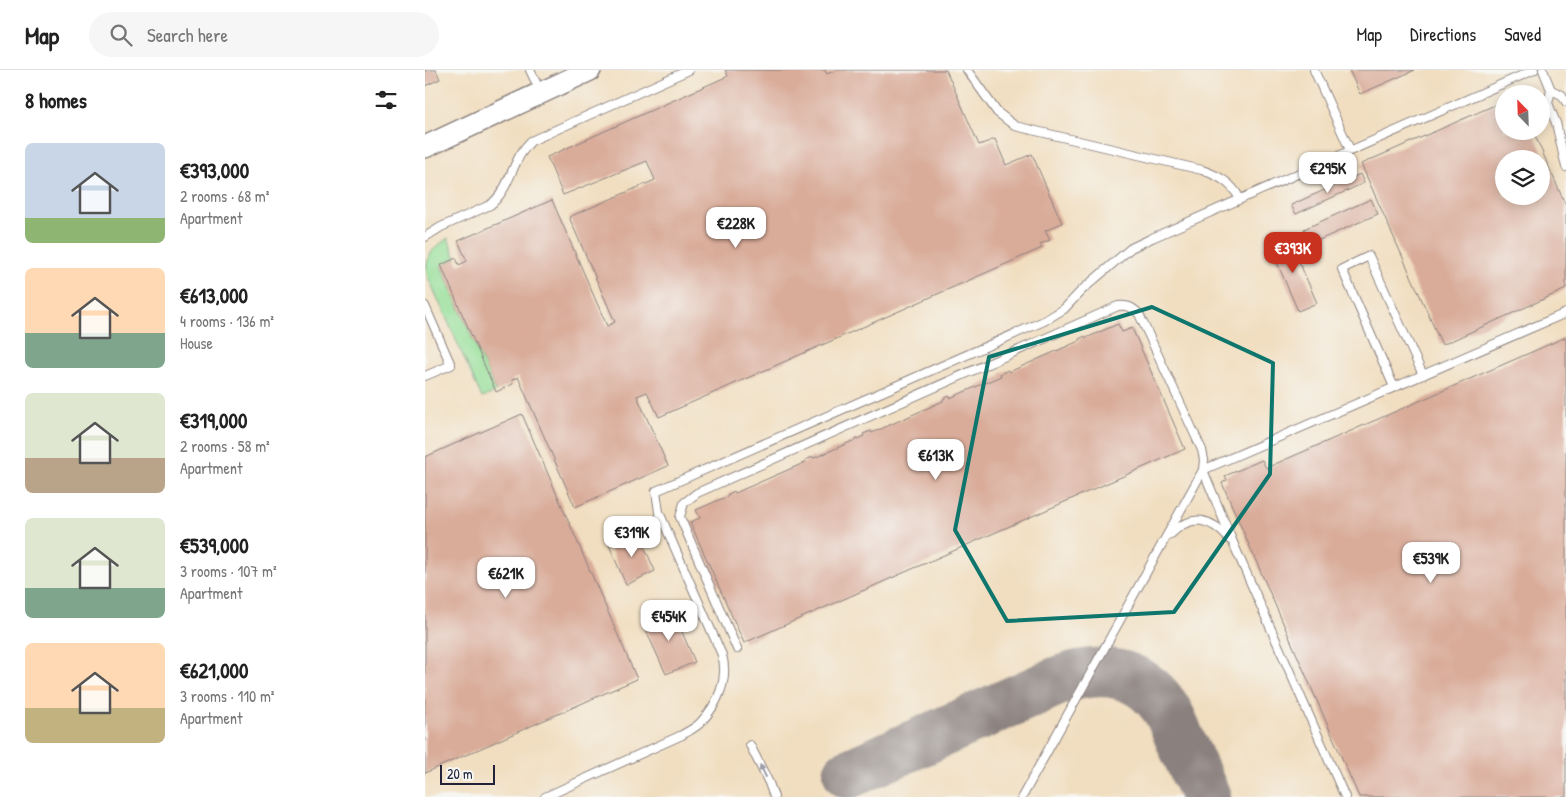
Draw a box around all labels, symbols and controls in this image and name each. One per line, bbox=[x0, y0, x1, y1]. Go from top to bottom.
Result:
search box bbox=[89, 12, 439, 57]
text: Map bbox=[25, 19, 59, 51]
icon: search bbox=[107, 21, 135, 49]
text: Search here bbox=[147, 22, 228, 48]
text: Map bbox=[1357, 22, 1382, 47]
text: Directions bbox=[1410, 22, 1476, 47]
text: Saved bbox=[1504, 22, 1541, 47]
north arrow bbox=[1495, 85, 1550, 140]
map controls bbox=[1495, 85, 1550, 205]
text: 8 homes bbox=[25, 86, 87, 115]
icon: filters bbox=[372, 86, 400, 114]
button: layers bbox=[1495, 150, 1550, 205]
pin: €295K bbox=[1293, 152, 1363, 194]
text: €393,000 bbox=[180, 156, 249, 185]
text: €295K bbox=[1310, 157, 1346, 179]
icon: home bbox=[65, 163, 125, 223]
text: 2 rooms · 68 m² bbox=[180, 185, 269, 207]
pin: €228K bbox=[701, 206, 771, 249]
text: Apartment bbox=[180, 207, 243, 229]
text: €228K bbox=[717, 212, 755, 234]
pin: €393K bbox=[1258, 232, 1328, 274]
text: €393K bbox=[1275, 237, 1311, 259]
text: €613,000 bbox=[180, 281, 248, 310]
icon: home bbox=[65, 288, 125, 348]
text: 4 rooms · 136 m² bbox=[180, 310, 274, 332]
text: House bbox=[180, 332, 213, 354]
text: €319,000 bbox=[180, 406, 247, 435]
icon: home bbox=[65, 413, 125, 473]
text: 2 rooms · 58 m² bbox=[180, 435, 270, 457]
pin: €613K bbox=[901, 438, 971, 481]
text: €613K bbox=[918, 444, 954, 466]
text: Apartment bbox=[180, 457, 243, 479]
pin: €319K bbox=[597, 516, 667, 558]
text: €319K bbox=[615, 521, 649, 543]
text: €539,000 bbox=[180, 531, 249, 560]
icon: home bbox=[65, 538, 125, 598]
pin: €539K bbox=[1396, 542, 1466, 584]
text: €539K bbox=[1413, 547, 1449, 569]
pin: €621K bbox=[471, 556, 541, 599]
text: 3 rooms · 107 m² bbox=[180, 560, 277, 582]
text: €621K bbox=[488, 562, 524, 584]
text: Apartment bbox=[180, 582, 243, 604]
pin: €454K bbox=[634, 600, 704, 642]
text: €454K bbox=[652, 605, 686, 627]
text: €621,000 bbox=[180, 656, 248, 685]
icon: home bbox=[65, 663, 125, 723]
text: 3 rooms · 110 m² bbox=[180, 685, 275, 707]
text: Apartment bbox=[180, 707, 243, 729]
scale bar bbox=[440, 762, 495, 785]
one-way arrow bbox=[759, 763, 767, 778]
text: 20 m bbox=[447, 764, 473, 783]

